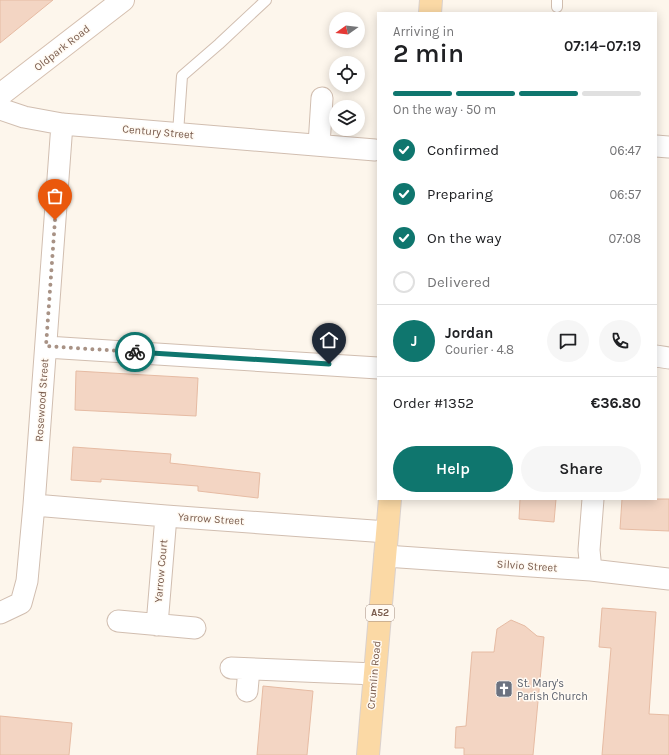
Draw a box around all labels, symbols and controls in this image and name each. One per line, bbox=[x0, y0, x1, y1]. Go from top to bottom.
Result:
north arrow bbox=[329, 12, 365, 48]
map controls bbox=[329, 12, 365, 136]
street label: Oldpark Road bbox=[31, 22, 93, 74]
text: Arriving in bbox=[393, 24, 454, 39]
text: 07:14–07:19 bbox=[564, 37, 641, 55]
text: 2 min bbox=[393, 38, 464, 69]
button: locate bbox=[329, 56, 365, 92]
button: layers bbox=[329, 100, 365, 136]
text: On the way · 50 m bbox=[393, 102, 496, 117]
street label: Century Street bbox=[122, 122, 194, 142]
icon: check bbox=[393, 139, 415, 161]
text: Confirmed bbox=[427, 141, 499, 159]
text: 06:47 bbox=[609, 143, 641, 158]
pin bbox=[38, 179, 72, 220]
icon: check bbox=[393, 183, 415, 205]
icon: bag bbox=[44, 185, 66, 207]
text: Preparing bbox=[427, 185, 493, 203]
text: 06:57 bbox=[609, 187, 641, 202]
icon: check bbox=[393, 227, 415, 249]
text: On the way bbox=[427, 229, 501, 247]
text: 07:08 bbox=[608, 231, 641, 246]
text: Delivered bbox=[427, 273, 491, 291]
button: chat bbox=[547, 320, 589, 362]
button: phone bbox=[599, 320, 641, 362]
pin bbox=[312, 323, 346, 364]
text: Jordan bbox=[445, 324, 493, 342]
icon: home bbox=[318, 329, 340, 351]
courier bbox=[115, 332, 155, 372]
text: J bbox=[411, 332, 417, 350]
icon: bike bbox=[124, 341, 146, 363]
text: Courier · 4.8 bbox=[445, 342, 514, 357]
street label: Rosewood Street bbox=[33, 358, 51, 442]
text: Order #1352 bbox=[393, 394, 474, 412]
text: €36.80 bbox=[591, 394, 641, 412]
button: Help bbox=[393, 446, 513, 492]
button: Share bbox=[521, 446, 641, 492]
street label: Yarrow Street bbox=[178, 510, 244, 528]
street label: Yarrow Court bbox=[152, 539, 170, 603]
street label: Silvio Street bbox=[496, 557, 558, 575]
road number: A52 bbox=[366, 605, 394, 621]
street label: Crumlin Road bbox=[365, 640, 383, 710]
place label: St. Mary's Parish Church bbox=[517, 677, 588, 703]
church icon: St. Mary's Parish Church bbox=[494, 679, 514, 699]

